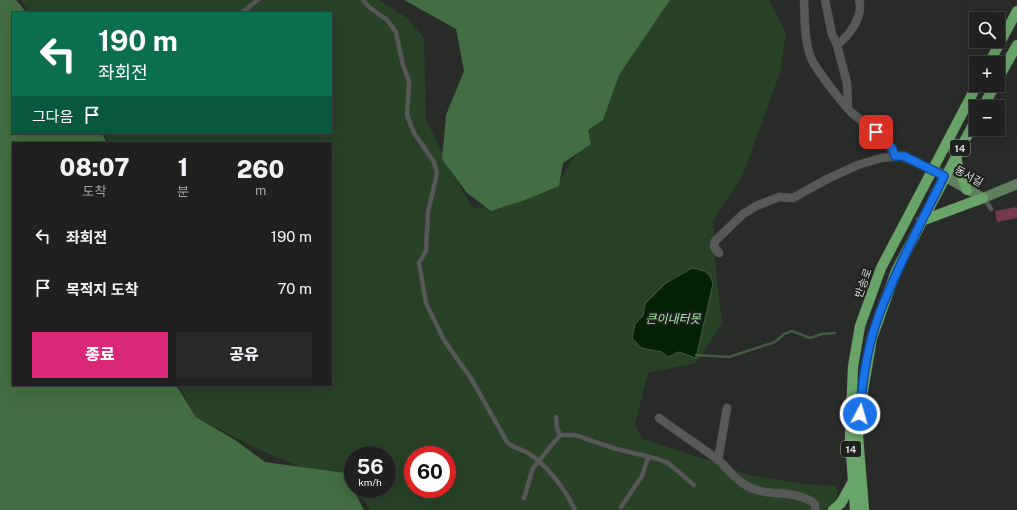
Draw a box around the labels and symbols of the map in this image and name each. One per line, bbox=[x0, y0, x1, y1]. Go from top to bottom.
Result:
pin bbox=[859, 115, 893, 149]
road number: 14 bbox=[950, 140, 970, 156]
street label: 동서길 bbox=[953, 163, 985, 189]
street label: 반송로 bbox=[852, 267, 874, 299]
water label: 큰이내터못 bbox=[645, 312, 702, 326]
position arrow bbox=[839, 393, 881, 435]
road number: 14 bbox=[841, 441, 861, 457]
speed limit sign: 60 bbox=[404, 446, 456, 498]

